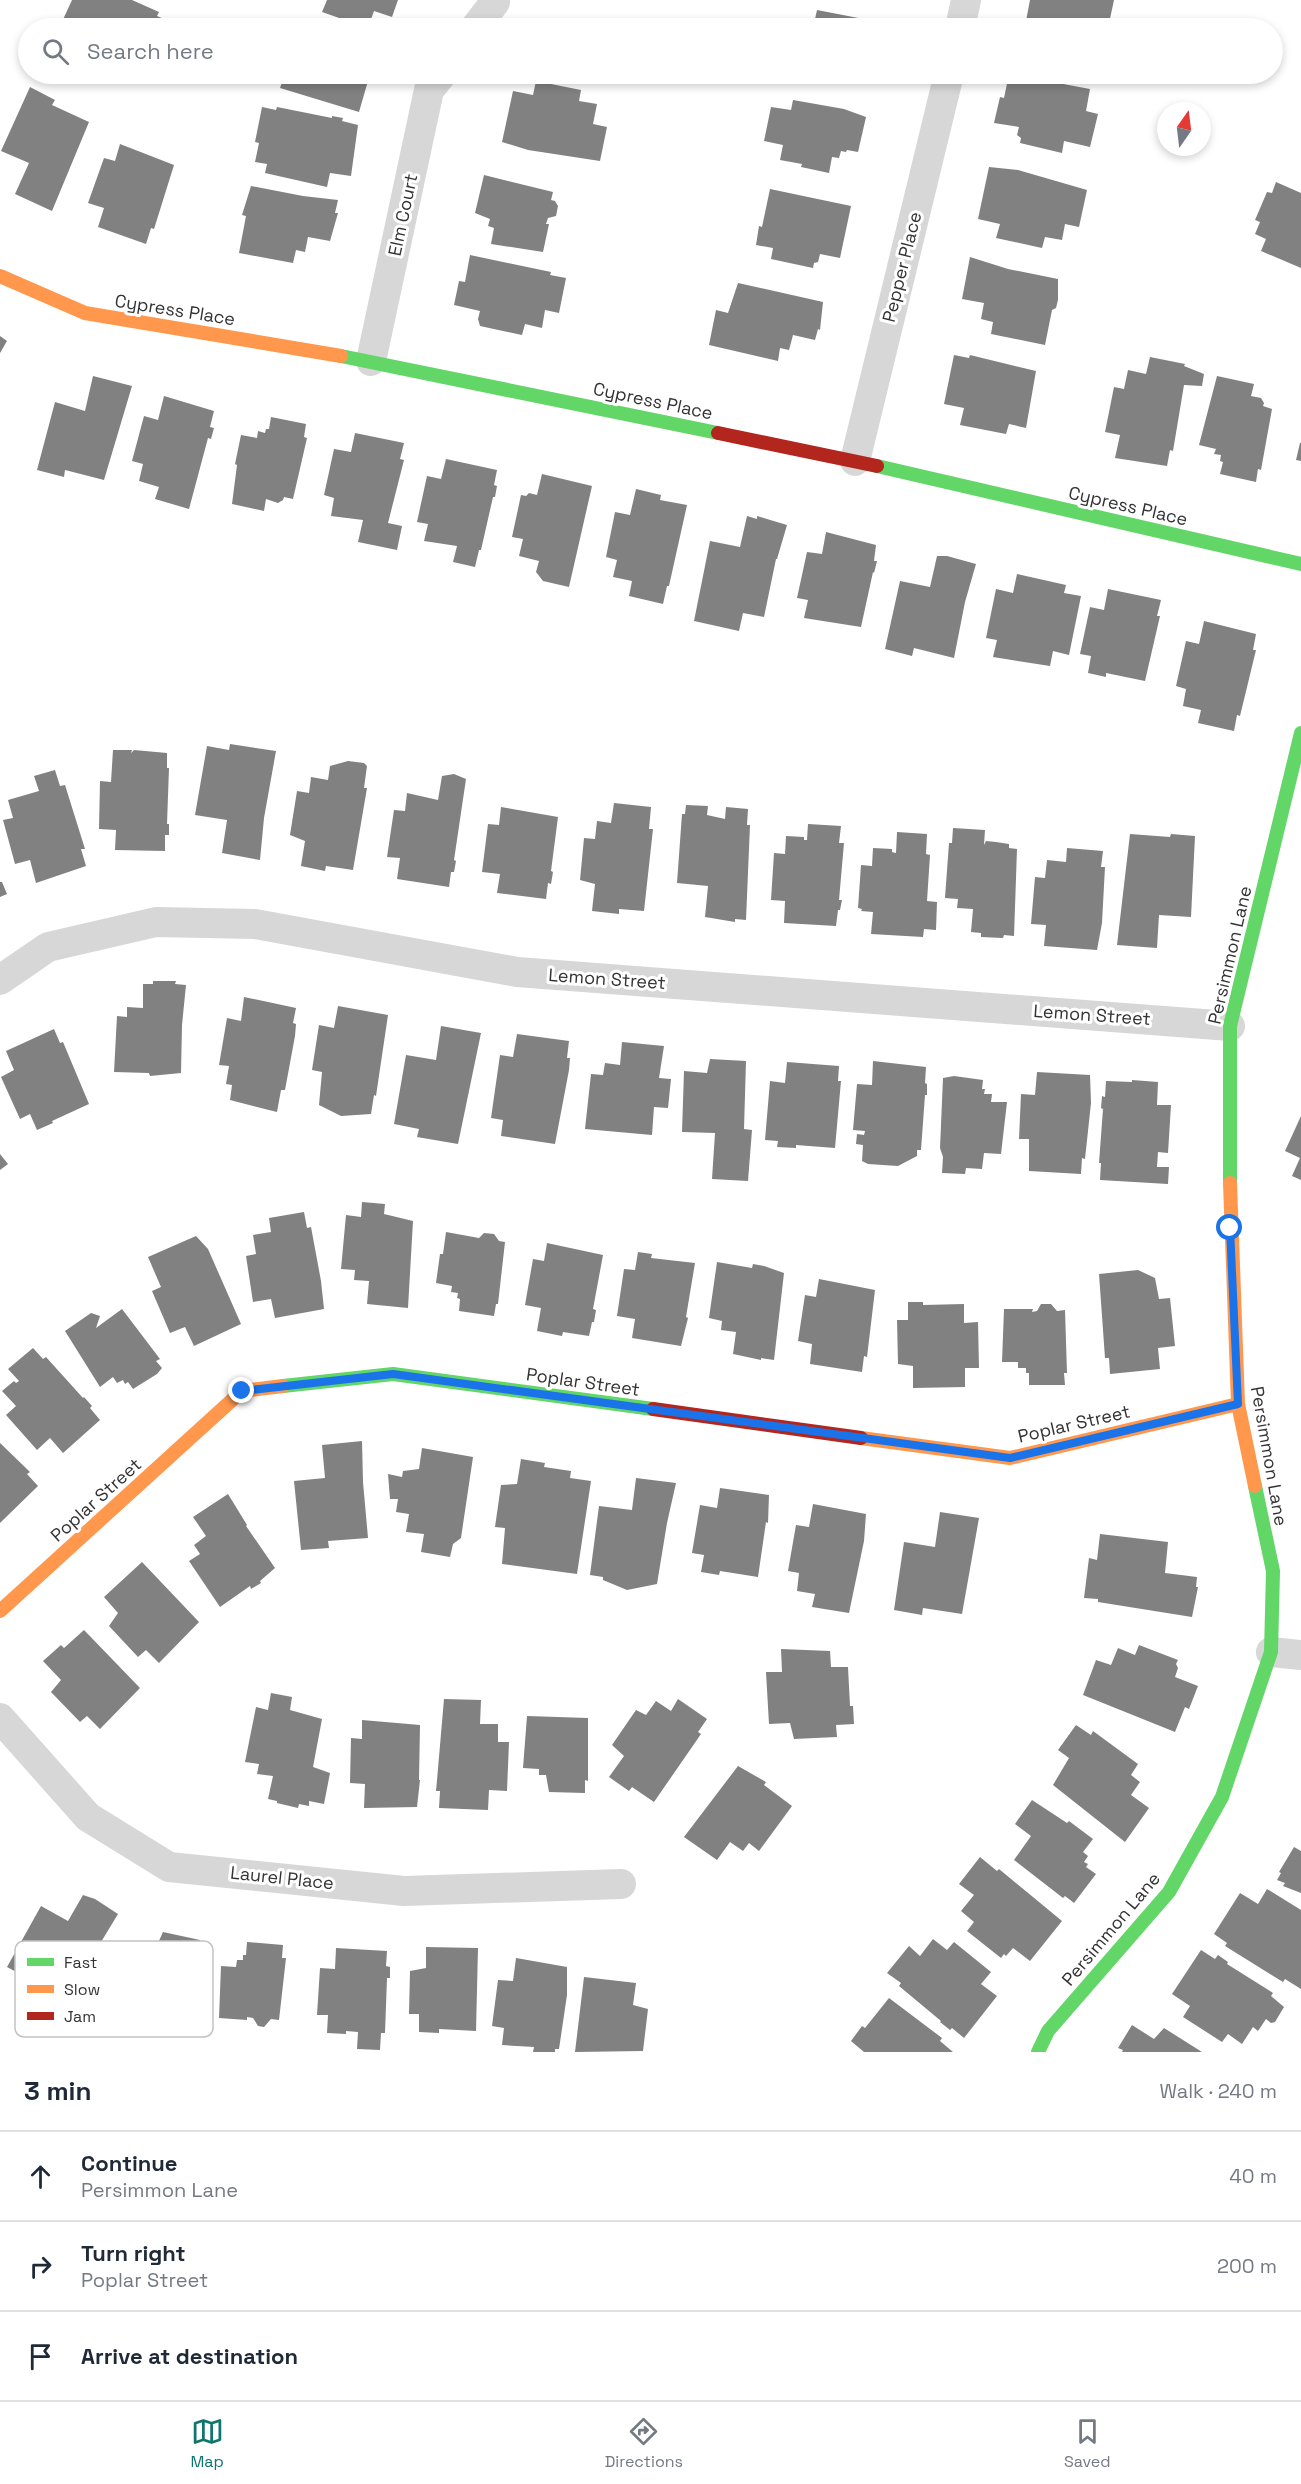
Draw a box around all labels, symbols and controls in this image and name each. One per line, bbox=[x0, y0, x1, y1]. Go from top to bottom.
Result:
search box bbox=[18, 18, 1283, 84]
icon: search bbox=[39, 35, 72, 68]
text: Search here bbox=[87, 37, 214, 65]
north arrow bbox=[1157, 102, 1211, 156]
street label: Elm Court bbox=[383, 172, 422, 258]
street label: Pepper Place bbox=[877, 209, 926, 325]
street label: Cypress Place bbox=[113, 289, 237, 330]
street label: Cypress Place bbox=[591, 377, 715, 424]
street label: Cypress Place bbox=[1066, 481, 1190, 530]
street label: Persimmon Lane bbox=[1202, 883, 1257, 1026]
street label: Lemon Street bbox=[548, 963, 667, 994]
street label: Lemon Street bbox=[1033, 999, 1152, 1030]
route start bbox=[1216, 1214, 1242, 1240]
street label: Poplar Street bbox=[525, 1362, 641, 1401]
route end bbox=[228, 1377, 254, 1403]
street label: Persimmon Lane bbox=[1246, 1384, 1293, 1527]
street label: Poplar Street bbox=[1016, 1399, 1132, 1448]
street label: Poplar Street bbox=[45, 1453, 146, 1546]
street label: Laurel Place bbox=[229, 1861, 335, 1894]
street label: Persimmon Lane bbox=[1056, 1867, 1165, 1990]
legend bbox=[15, 1941, 213, 2037]
text: Fast bbox=[64, 1952, 97, 1973]
text: Slow bbox=[64, 1979, 100, 2000]
text: Jam bbox=[64, 2006, 96, 2027]
text: 3 min bbox=[24, 2074, 92, 2108]
text: Walk · 240 m bbox=[1159, 2078, 1277, 2104]
text: Continue bbox=[81, 2149, 177, 2177]
icon: ahead bbox=[24, 2160, 57, 2193]
text: 40 m bbox=[1229, 2163, 1277, 2189]
text: Persimmon Lane bbox=[81, 2177, 238, 2203]
text: Turn right bbox=[81, 2239, 186, 2267]
icon: right bbox=[24, 2250, 57, 2283]
text: 200 m bbox=[1217, 2253, 1277, 2279]
text: Poplar Street bbox=[81, 2267, 208, 2293]
icon: arrive bbox=[24, 2340, 57, 2373]
text: Arrive at destination bbox=[81, 2342, 298, 2370]
tab: Map bbox=[190, 2415, 224, 2472]
tab: Directions bbox=[605, 2415, 683, 2472]
tab: Saved bbox=[1064, 2415, 1111, 2472]

